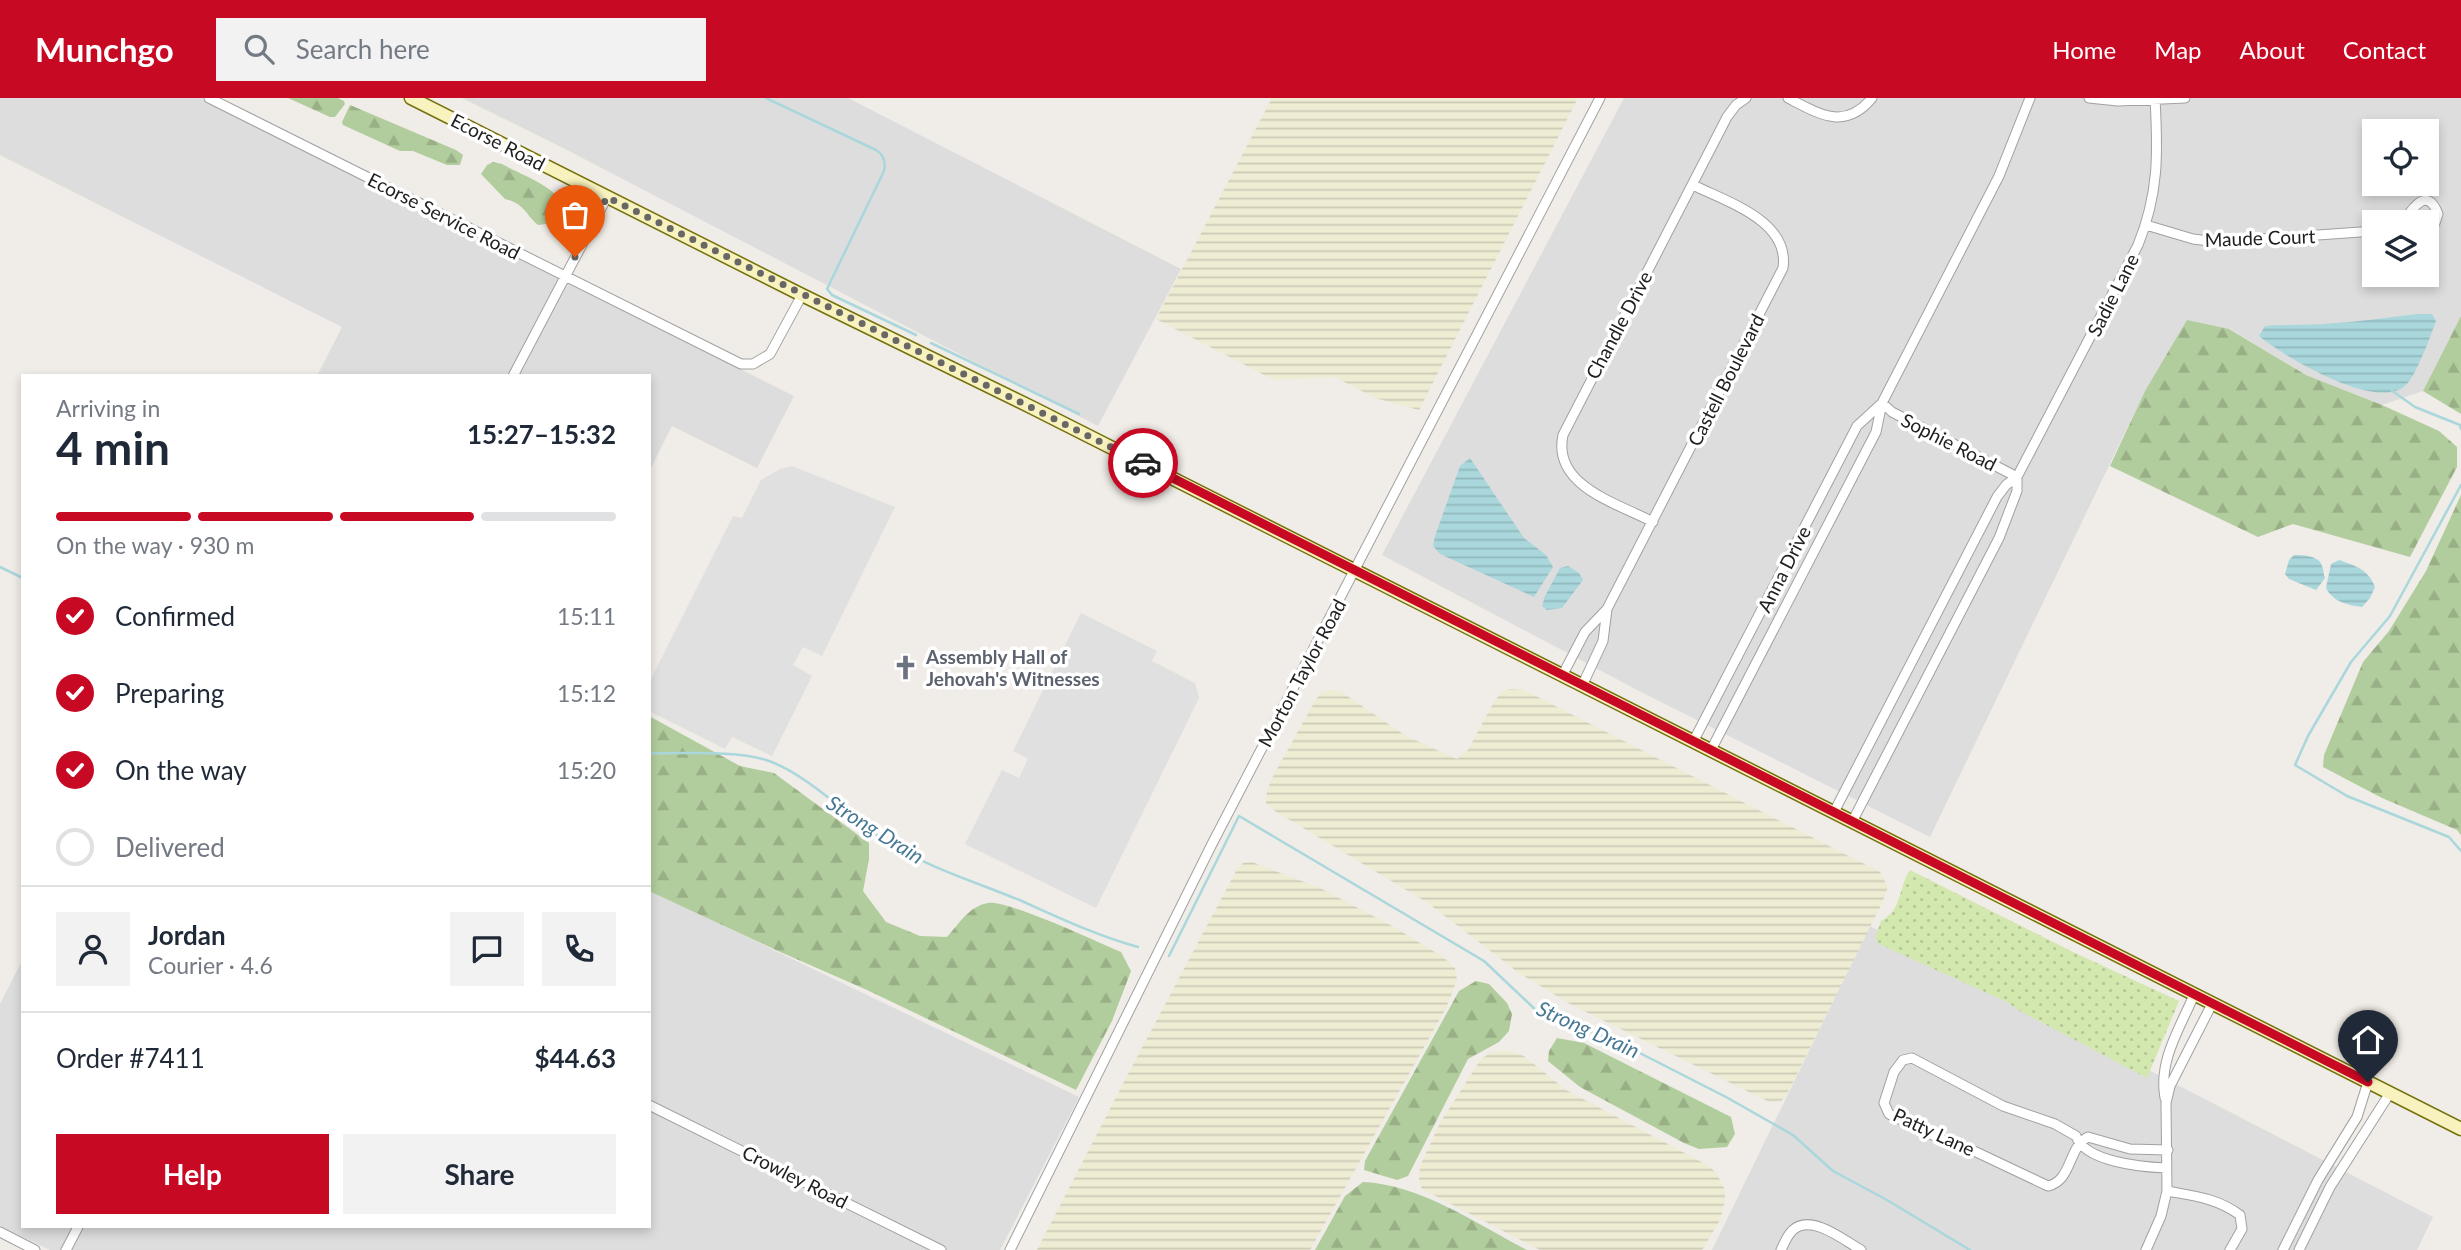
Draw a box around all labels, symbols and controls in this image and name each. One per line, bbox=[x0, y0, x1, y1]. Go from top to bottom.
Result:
search box bbox=[216, 18, 706, 81]
text: Munchgo bbox=[35, 29, 174, 69]
icon: search bbox=[240, 30, 278, 68]
text: Search here bbox=[296, 33, 430, 65]
text: Home bbox=[2052, 35, 2116, 64]
text: Map bbox=[2154, 35, 2202, 64]
text: About bbox=[2240, 35, 2305, 64]
text: Contact bbox=[2343, 35, 2426, 64]
street label: Ecorse Road bbox=[447, 108, 549, 175]
map controls bbox=[2362, 119, 2439, 287]
button: locate bbox=[2362, 119, 2439, 196]
street label: Ecorse Service Road bbox=[364, 167, 524, 264]
pin bbox=[545, 185, 605, 257]
icon: bag bbox=[556, 196, 594, 234]
button: layers bbox=[2362, 210, 2439, 287]
street label: Maude Court bbox=[2204, 224, 2316, 251]
street label: Sadie Lane bbox=[2082, 250, 2143, 340]
street label: Chandle Drive bbox=[1581, 267, 1657, 383]
street label: Castell Boulevard bbox=[1682, 310, 1769, 450]
text: Arriving in bbox=[56, 394, 160, 422]
street label: Sophie Road bbox=[1898, 408, 2001, 475]
text: 15:27–15:32 bbox=[467, 418, 616, 450]
text: 4 min bbox=[56, 420, 170, 475]
courier bbox=[1108, 428, 1178, 498]
icon: car bbox=[1124, 444, 1162, 482]
street label: Anna Drive bbox=[1752, 522, 1815, 616]
text: On the way · 930 m bbox=[56, 531, 255, 559]
street label: Morton Taylor Road bbox=[1253, 595, 1350, 751]
icon: check bbox=[56, 597, 94, 635]
text: Confirmed bbox=[115, 600, 235, 632]
text: 15:11 bbox=[557, 602, 616, 630]
place label: Assembly Hall of Jehovah's Witnesses bbox=[925, 645, 1100, 690]
church icon: Assembly Hall of Jehovah's Witnesses bbox=[892, 654, 920, 682]
icon: check bbox=[56, 674, 94, 712]
text: Preparing bbox=[115, 677, 224, 709]
text: 15:12 bbox=[557, 679, 616, 707]
icon: check bbox=[56, 751, 94, 789]
text: On the way bbox=[115, 754, 247, 786]
text: 15:20 bbox=[557, 756, 616, 784]
water label: Strong Drain bbox=[823, 789, 929, 868]
text: Delivered bbox=[115, 831, 225, 863]
button: person bbox=[56, 912, 130, 986]
button: chat bbox=[450, 912, 524, 986]
button: phone bbox=[542, 912, 616, 986]
text: Jordan bbox=[148, 919, 226, 951]
text: Courier · 4.6 bbox=[148, 951, 273, 979]
water label: Strong Drain bbox=[1533, 995, 1644, 1062]
pin bbox=[2338, 1010, 2398, 1082]
icon: home bbox=[2349, 1021, 2387, 1059]
text: Order #7411 bbox=[56, 1042, 205, 1074]
text: $44.63 bbox=[534, 1042, 616, 1074]
street label: Patty Lane bbox=[1890, 1103, 1979, 1160]
button: Help bbox=[56, 1134, 329, 1214]
button: Share bbox=[343, 1134, 616, 1214]
street label: Crowley Road bbox=[739, 1140, 852, 1213]

